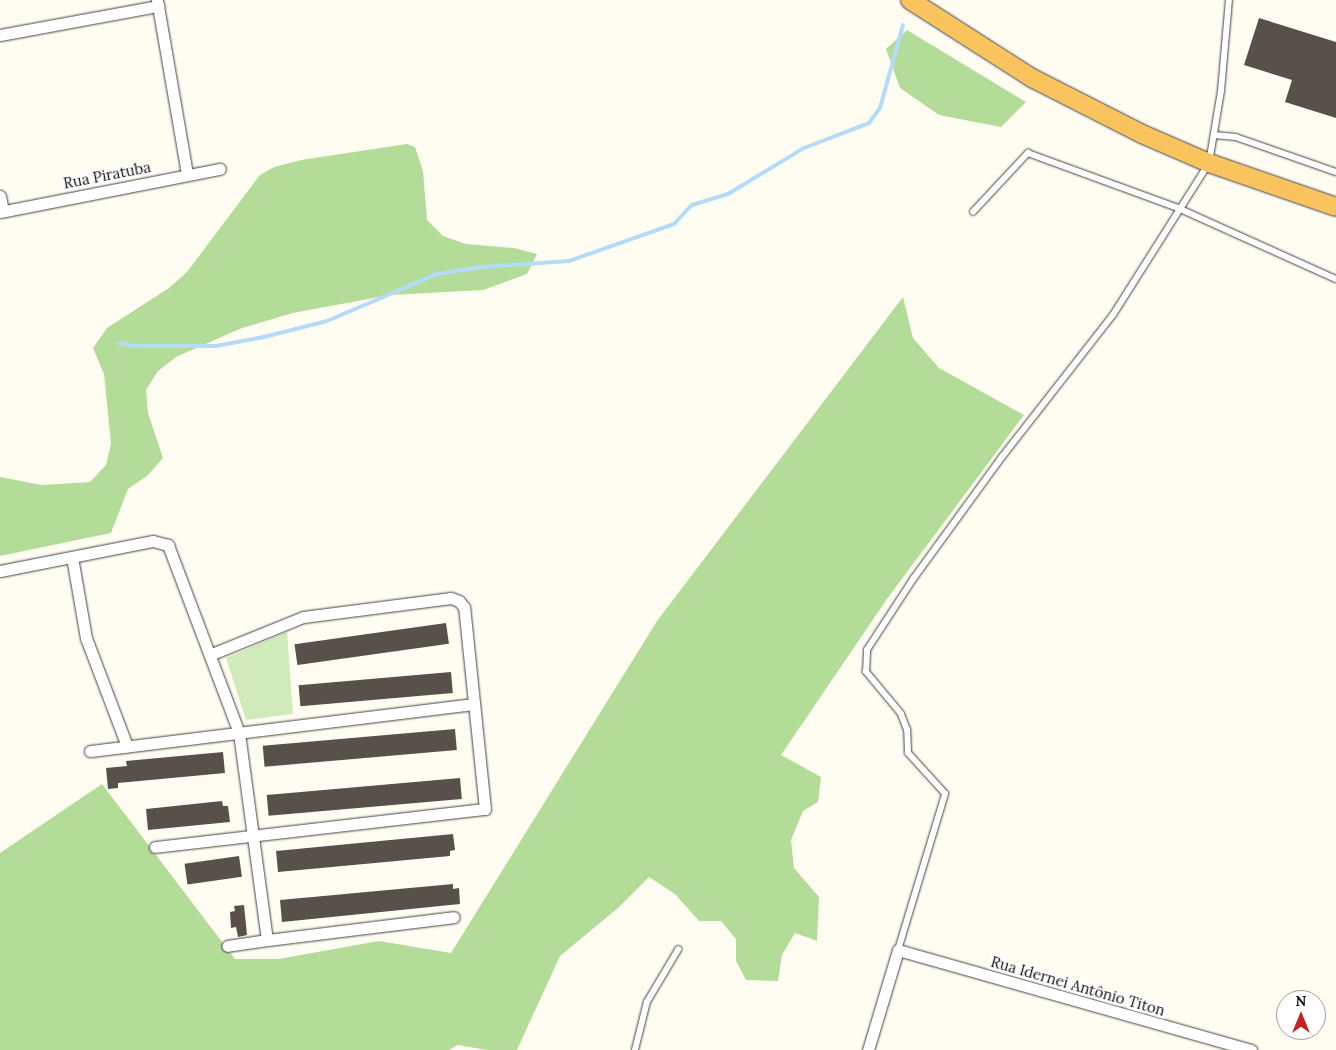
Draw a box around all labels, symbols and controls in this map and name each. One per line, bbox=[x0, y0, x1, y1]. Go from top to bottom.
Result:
street label: Rua Piratuba bbox=[62, 158, 152, 192]
street label: Rua Idernei Antônio Titon bbox=[989, 952, 1167, 1020]
north arrow bbox=[1276, 990, 1326, 1040]
text: N bbox=[1296, 992, 1306, 1010]

